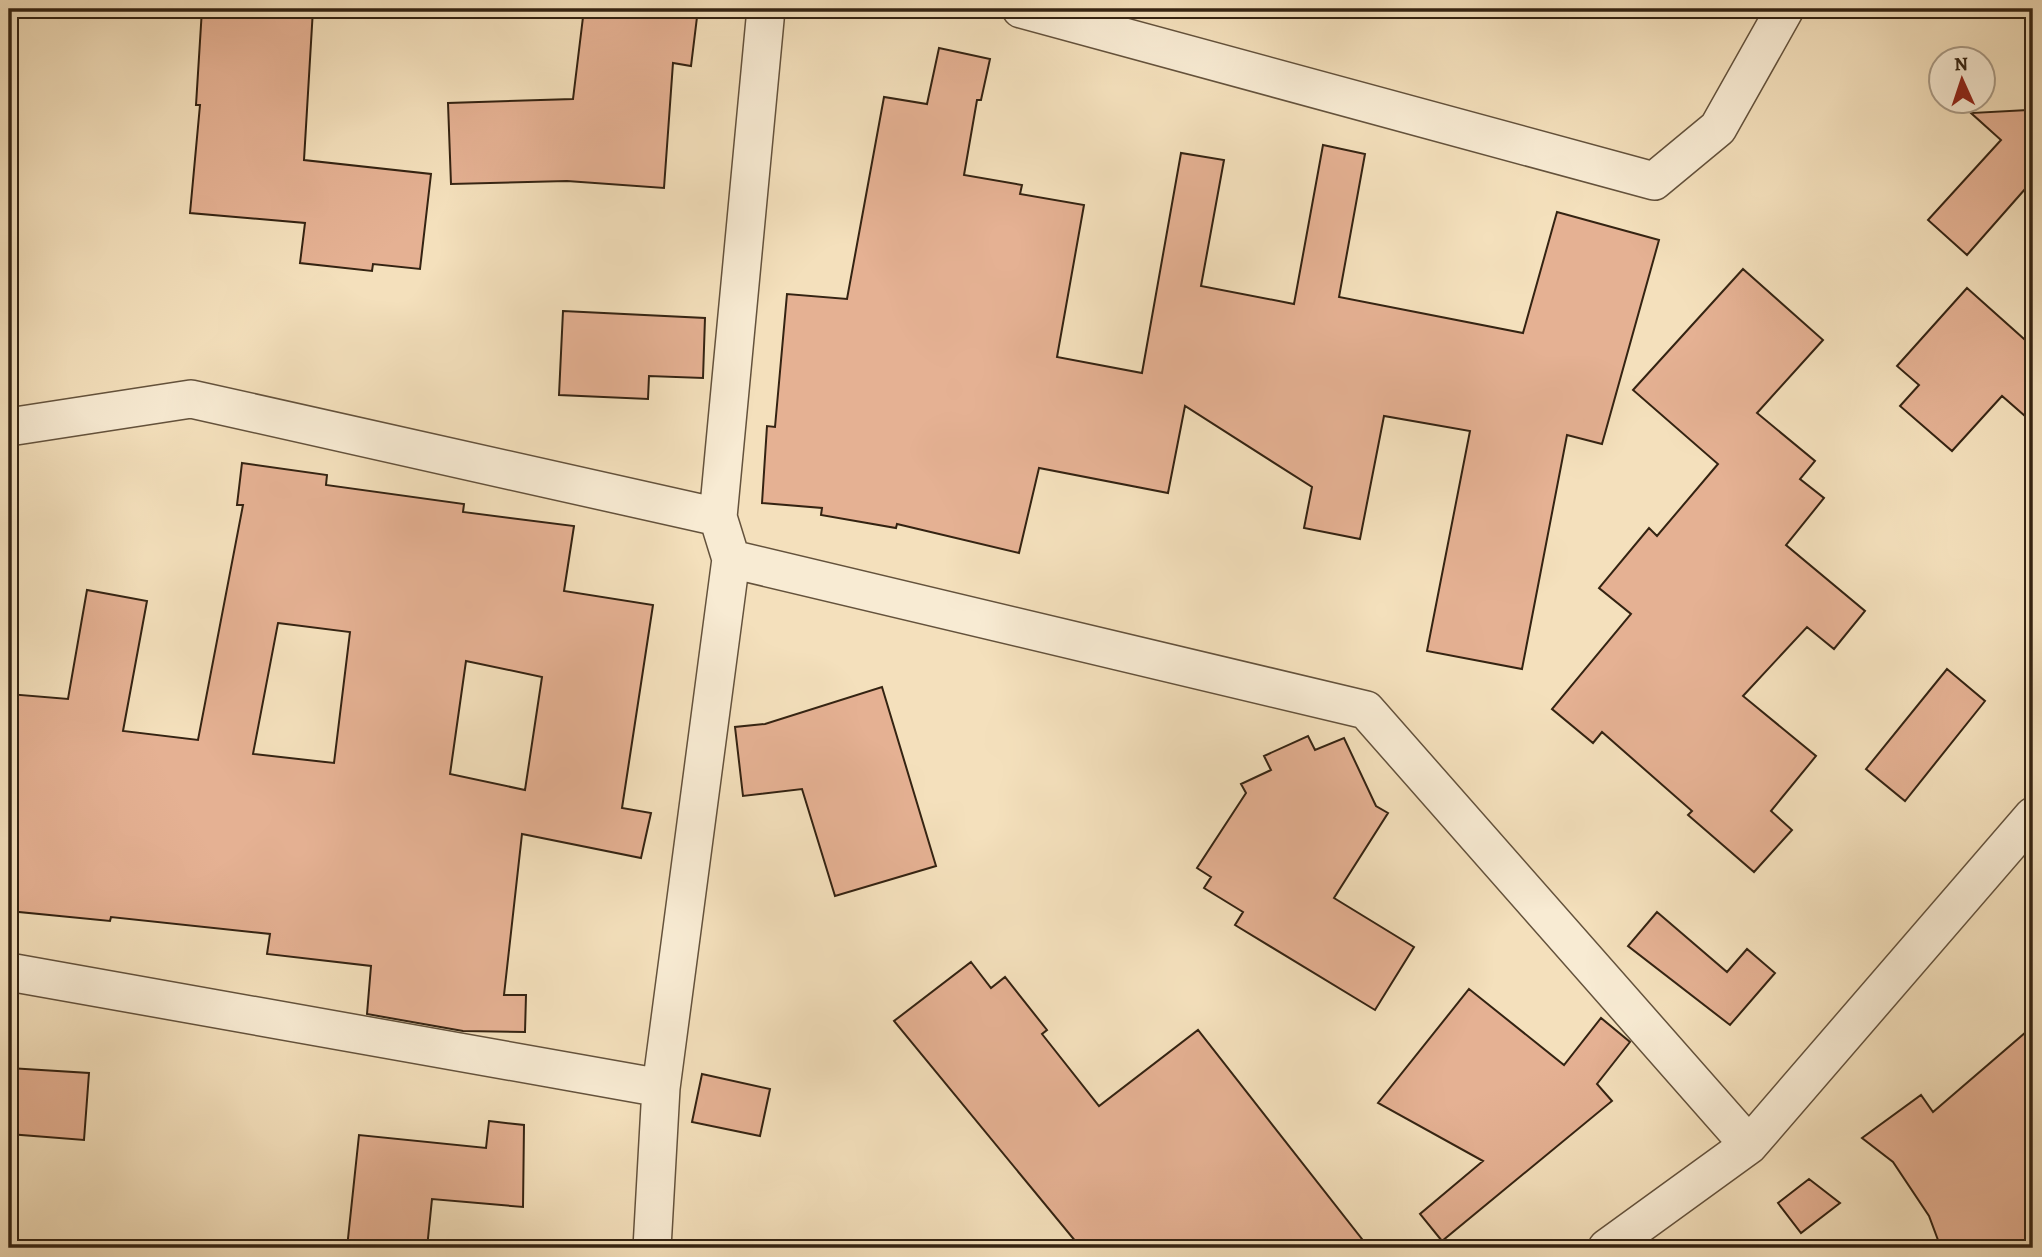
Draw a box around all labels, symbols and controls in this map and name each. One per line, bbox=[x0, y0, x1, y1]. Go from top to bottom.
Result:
north arrow bbox=[1926, 46, 1996, 116]
text: N bbox=[1954, 51, 1969, 77]

